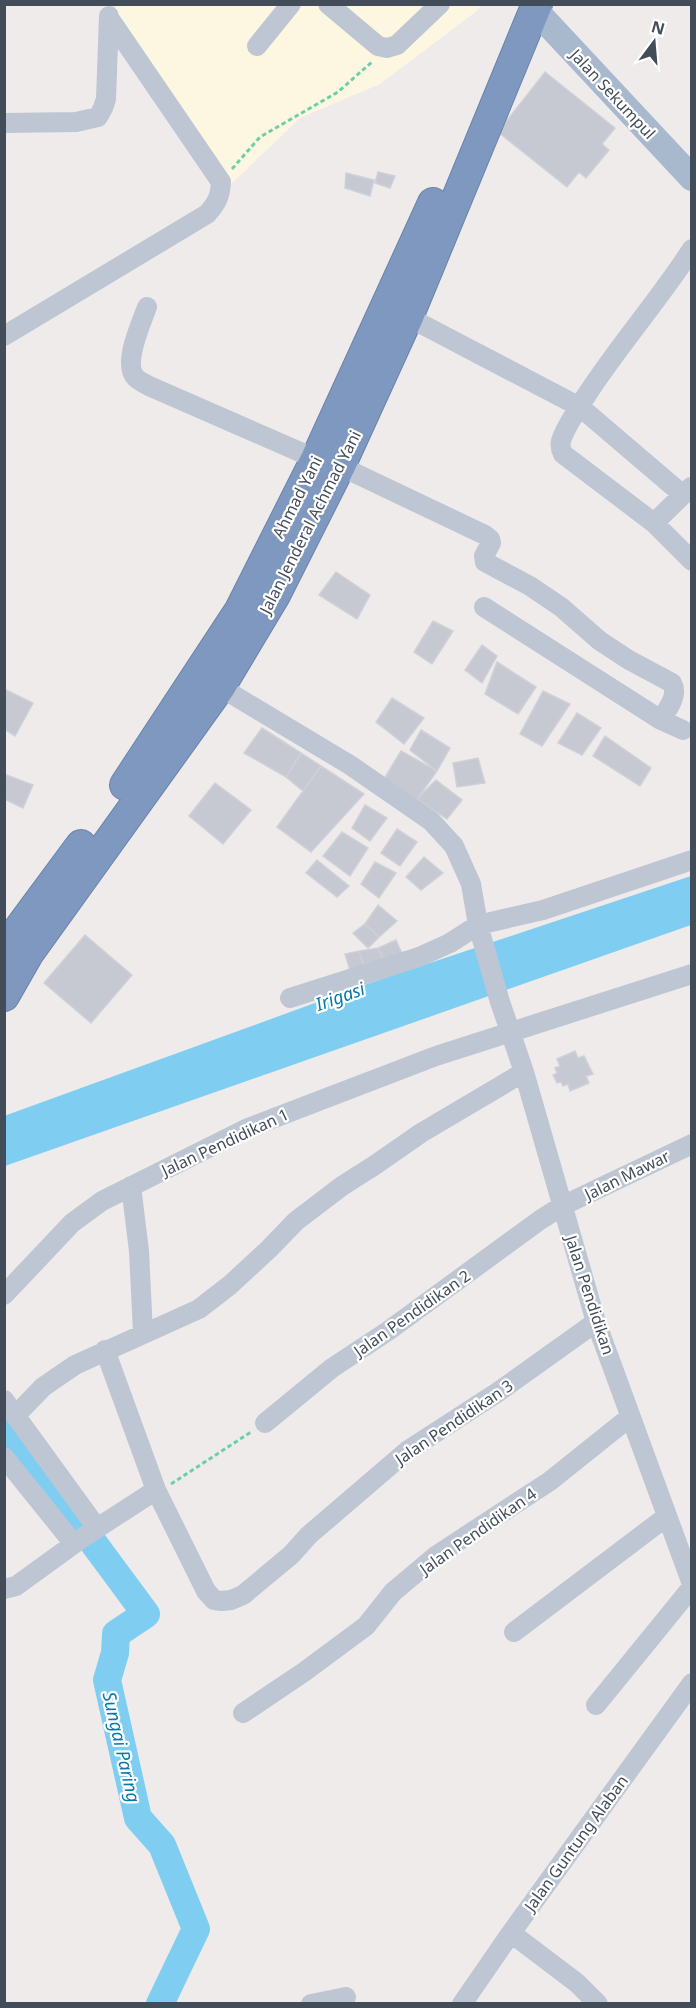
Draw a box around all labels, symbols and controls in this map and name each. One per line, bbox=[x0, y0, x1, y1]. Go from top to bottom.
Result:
north arrow bbox=[624, 12, 684, 72]
text: N bbox=[649, 15, 667, 40]
street label: Jalan Sekumpul bbox=[564, 43, 660, 144]
street label: Jalan Jenderal Achmad Yani bbox=[253, 426, 366, 619]
street label: Ahmad Yani bbox=[267, 452, 327, 542]
water label: Irigasi bbox=[311, 976, 368, 1016]
street label: Jalan Pendidikan 1 bbox=[156, 1103, 292, 1182]
street label: Jalan Mawar bbox=[579, 1145, 674, 1206]
street label: Jalan Pendidikan bbox=[560, 1231, 620, 1358]
street label: Jalan Pendidikan 2 bbox=[348, 1264, 475, 1363]
street label: Jalan Pendidikan 3 bbox=[389, 1374, 517, 1471]
street label: Jalan Pendidikan 4 bbox=[414, 1482, 541, 1581]
water label: Sungai Paring bbox=[98, 1689, 146, 1805]
street label: Jalan Guntung Alaban bbox=[518, 1770, 633, 1917]

